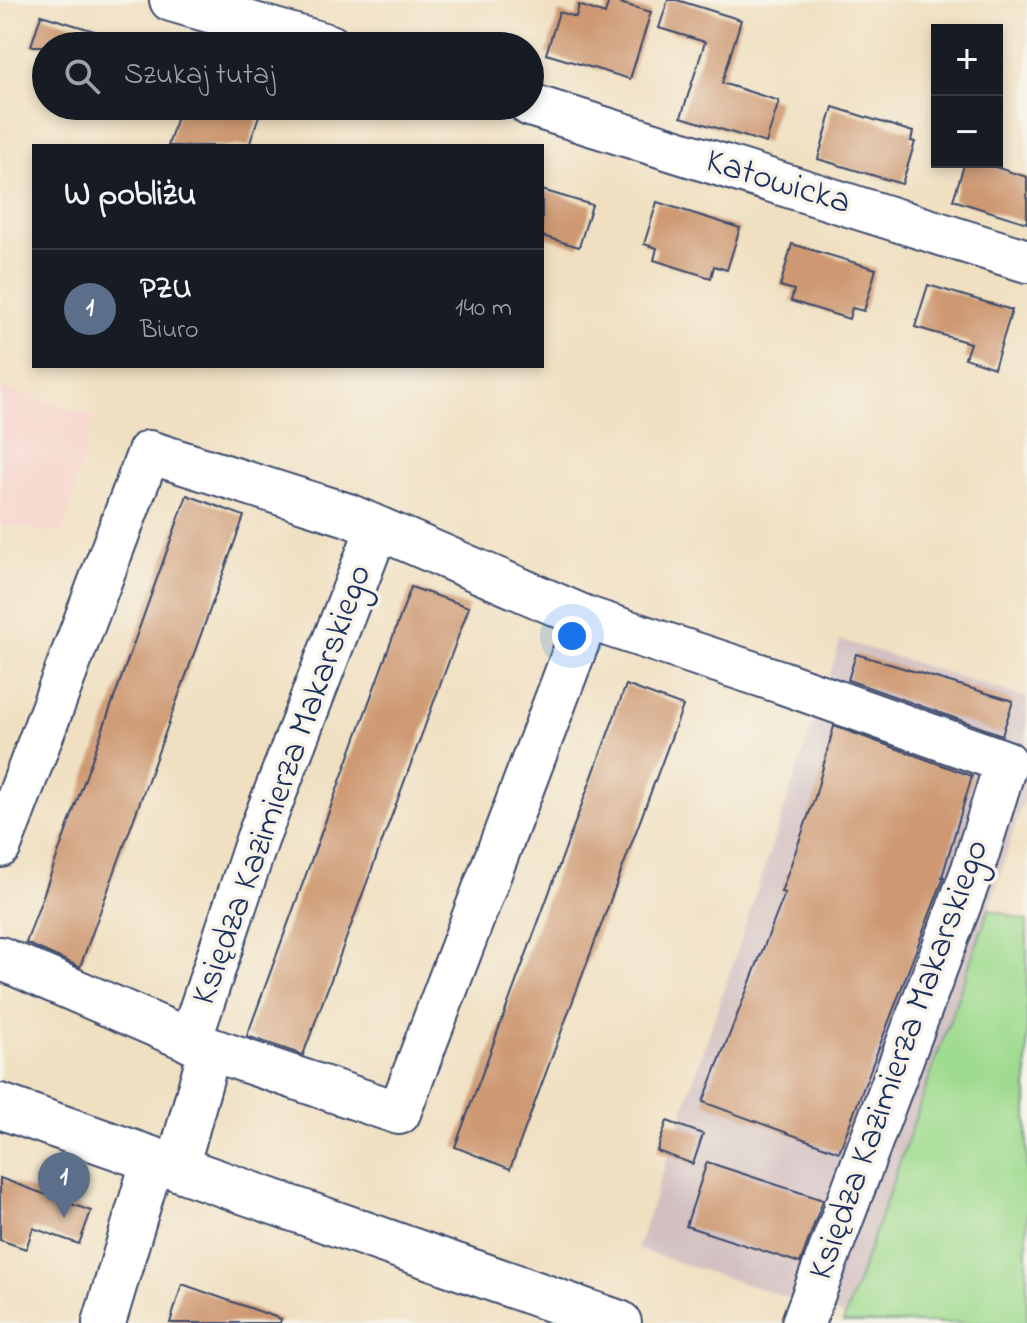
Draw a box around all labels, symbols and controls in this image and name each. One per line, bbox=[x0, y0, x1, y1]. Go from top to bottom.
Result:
map controls bbox=[931, 24, 1003, 168]
button: + bbox=[931, 24, 1003, 96]
search box bbox=[32, 32, 544, 120]
icon: search bbox=[60, 54, 104, 98]
text: Szukaj tutaj bbox=[124, 54, 275, 98]
button: − bbox=[931, 96, 1003, 168]
street label: Katowicka bbox=[699, 136, 857, 230]
text: W pobliżu bbox=[64, 171, 196, 221]
text: PZU bbox=[140, 268, 192, 312]
text: 1 bbox=[86, 290, 94, 328]
text: 140 m bbox=[455, 290, 512, 328]
text: Biuro bbox=[140, 312, 199, 350]
street label: Księdza Kazimierza Makarskiego bbox=[179, 557, 387, 1013]
your location bbox=[552, 616, 592, 656]
street label: Księdza Kazimierza Makarskiego bbox=[796, 832, 1004, 1288]
pin: 1 bbox=[38, 1152, 90, 1218]

